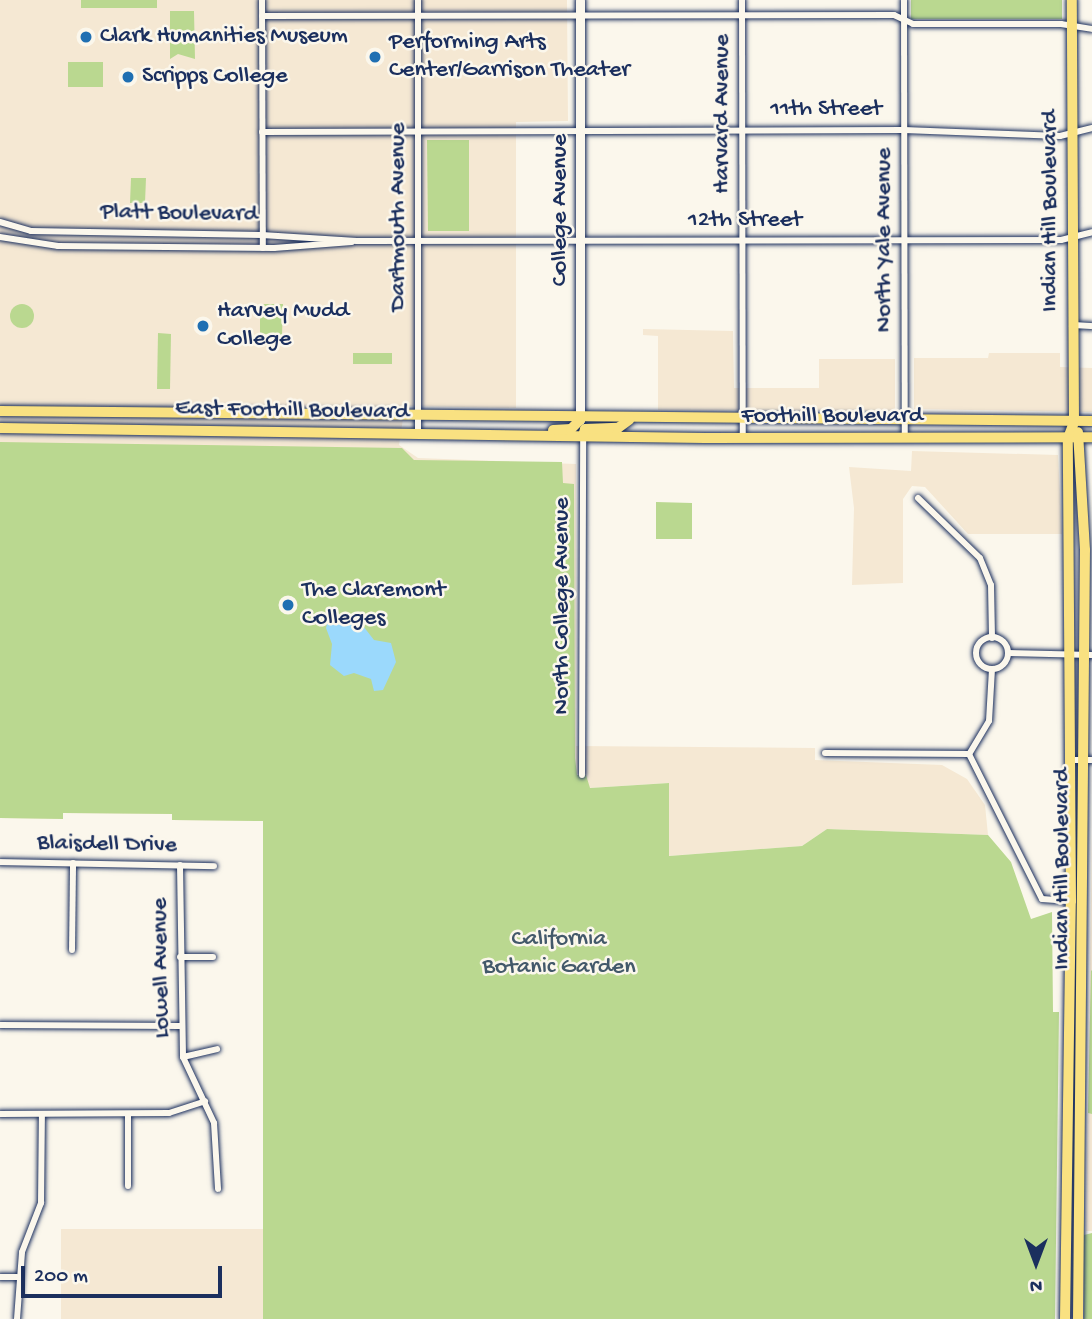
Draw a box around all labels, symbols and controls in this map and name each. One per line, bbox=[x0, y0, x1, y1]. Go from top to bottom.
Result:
place label: Clark Humanities Museum bbox=[100, 23, 348, 51]
marker: Clark Humanities Museum bbox=[78, 29, 94, 45]
place label: Performing Arts Center/Garrison Theater bbox=[389, 29, 630, 85]
street label: Harvard Avenue bbox=[709, 34, 737, 194]
marker: Performing Arts Center/Garrison Theater bbox=[367, 49, 383, 65]
place label: Scripps College bbox=[142, 63, 288, 91]
marker: Scripps College bbox=[120, 69, 136, 85]
street label: 11th Street bbox=[770, 96, 882, 124]
street label: Indian Hill Boulevard bbox=[1037, 110, 1065, 312]
street label: Dartmouth Avenue bbox=[385, 123, 413, 311]
street label: College Avenue bbox=[547, 134, 575, 286]
street label: North Yale Avenue bbox=[871, 148, 899, 332]
street label: Platt Boulevard bbox=[100, 198, 258, 230]
street label: 12th Street bbox=[688, 207, 802, 235]
place label: Harvey Mudd College bbox=[217, 298, 349, 354]
marker: Harvey Mudd College bbox=[195, 318, 211, 334]
street label: East Foothill Boulevard bbox=[175, 395, 409, 427]
street label: Foothill Boulevard bbox=[741, 403, 923, 431]
street label: North College Avenue bbox=[549, 497, 577, 715]
place label: The Claremont Colleges bbox=[302, 577, 445, 633]
marker: The Claremont Colleges bbox=[280, 597, 296, 613]
street label: Indian Hill Boulevard bbox=[1049, 768, 1077, 970]
street label: Blaisdell Drive bbox=[37, 829, 177, 861]
street label: Lowell Avenue bbox=[146, 897, 178, 1039]
park label: California Botanic Garden bbox=[482, 926, 636, 982]
north arrow bbox=[1001, 1228, 1071, 1298]
scale bar bbox=[24, 1252, 226, 1296]
text: 200 m bbox=[34, 1265, 88, 1290]
text: N bbox=[1030, 1273, 1042, 1296]

